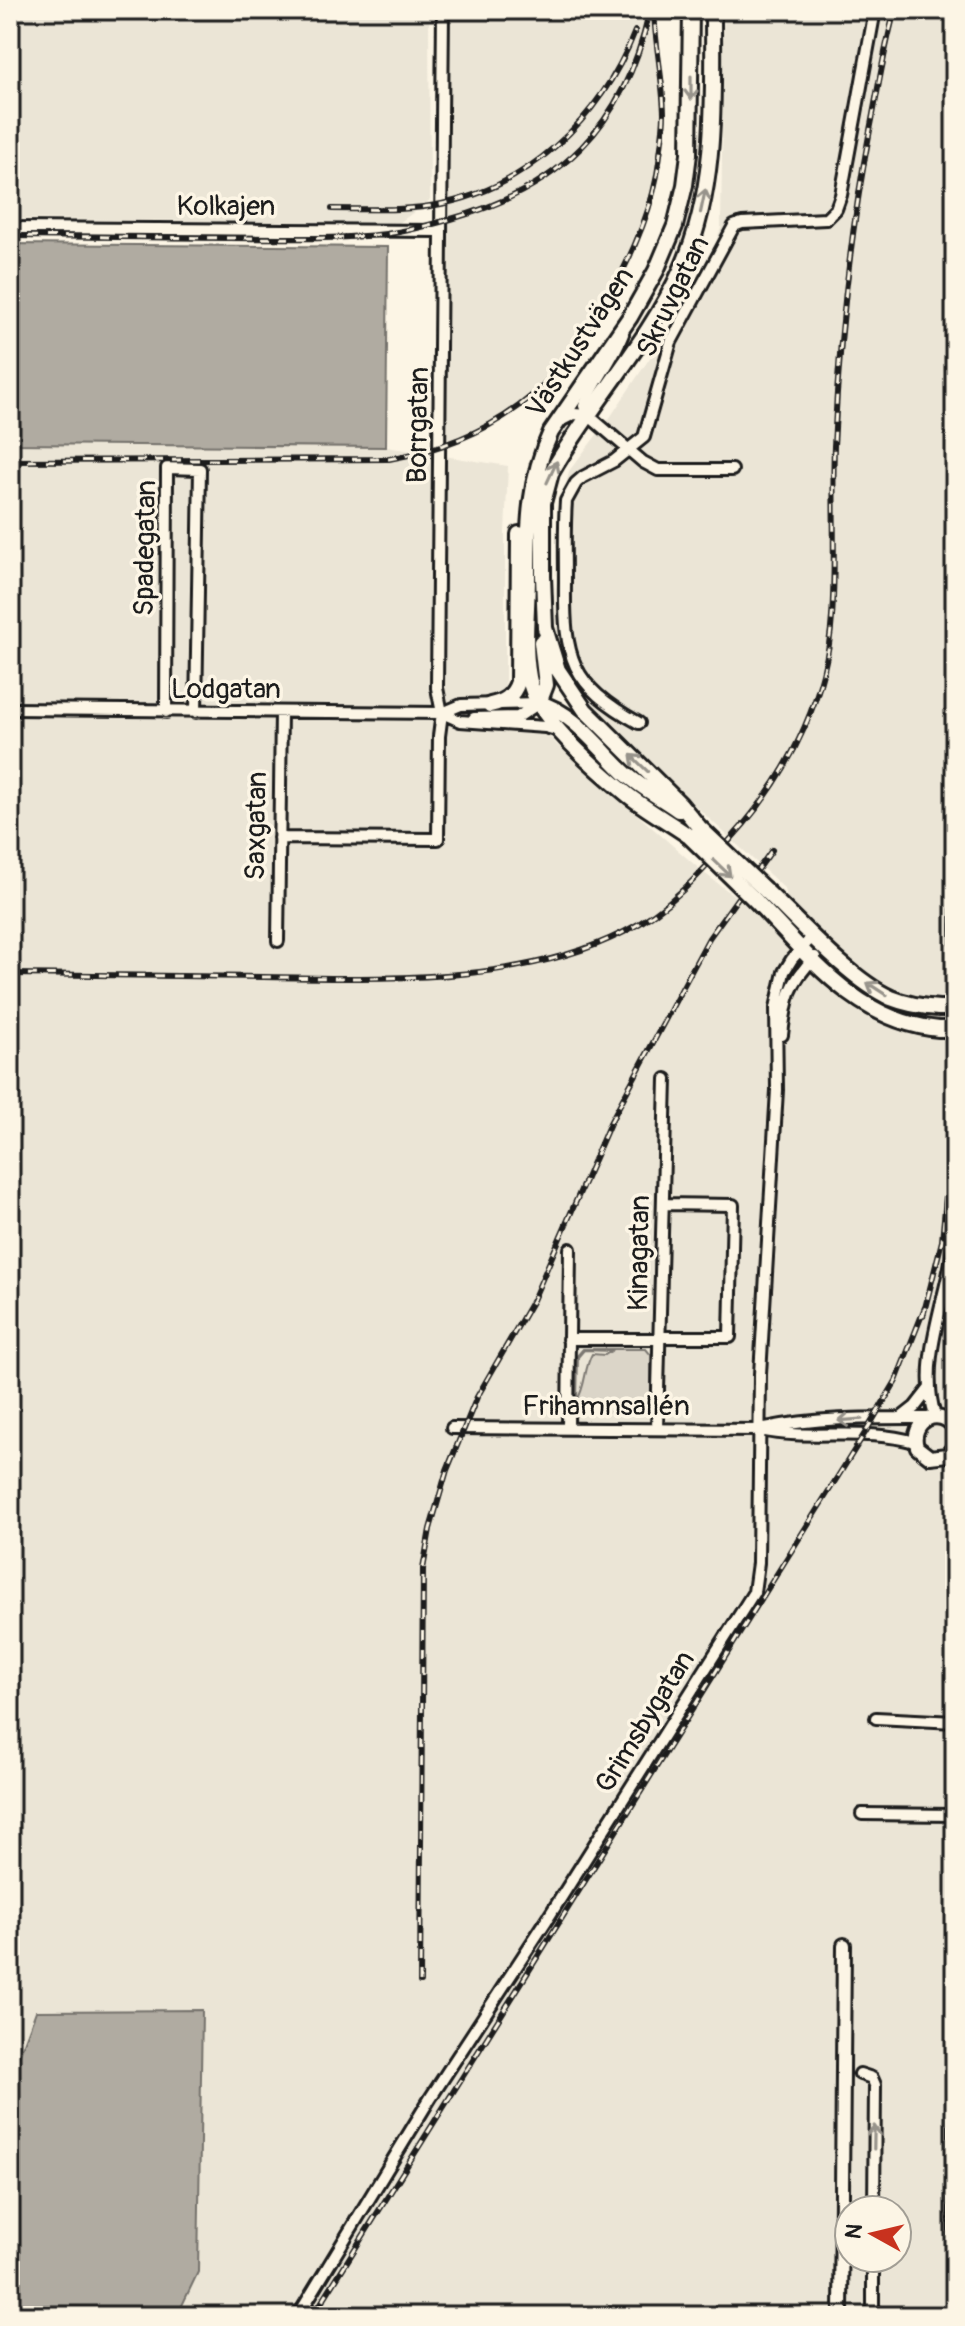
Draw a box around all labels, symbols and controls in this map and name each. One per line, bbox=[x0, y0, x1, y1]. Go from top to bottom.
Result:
one-way arrow bbox=[683, 74, 699, 101]
street label: Kolkajen bbox=[177, 189, 275, 224]
one-way arrow bbox=[697, 189, 712, 214]
street label: Skruvgatan bbox=[629, 230, 718, 363]
street label: Västkustvägen bbox=[519, 261, 642, 425]
street label: Borrgatan bbox=[400, 367, 437, 484]
one-way arrow bbox=[546, 460, 561, 485]
street label: Spadegatan bbox=[127, 480, 164, 616]
street label: Lodgatan bbox=[171, 672, 281, 707]
one-way arrow bbox=[629, 753, 649, 772]
street label: Saxgatan bbox=[238, 771, 275, 881]
one-way arrow bbox=[712, 858, 731, 877]
one-way arrow bbox=[866, 980, 889, 996]
street label: Kinagatan bbox=[621, 1195, 658, 1311]
street label: Frihamnsallén bbox=[522, 1389, 690, 1424]
one-way arrow bbox=[837, 1413, 864, 1428]
street label: Grimsbygatan bbox=[588, 1644, 703, 1799]
one-way arrow bbox=[866, 2124, 882, 2151]
north arrow bbox=[833, 2194, 913, 2274]
text: N bbox=[839, 2222, 869, 2241]

